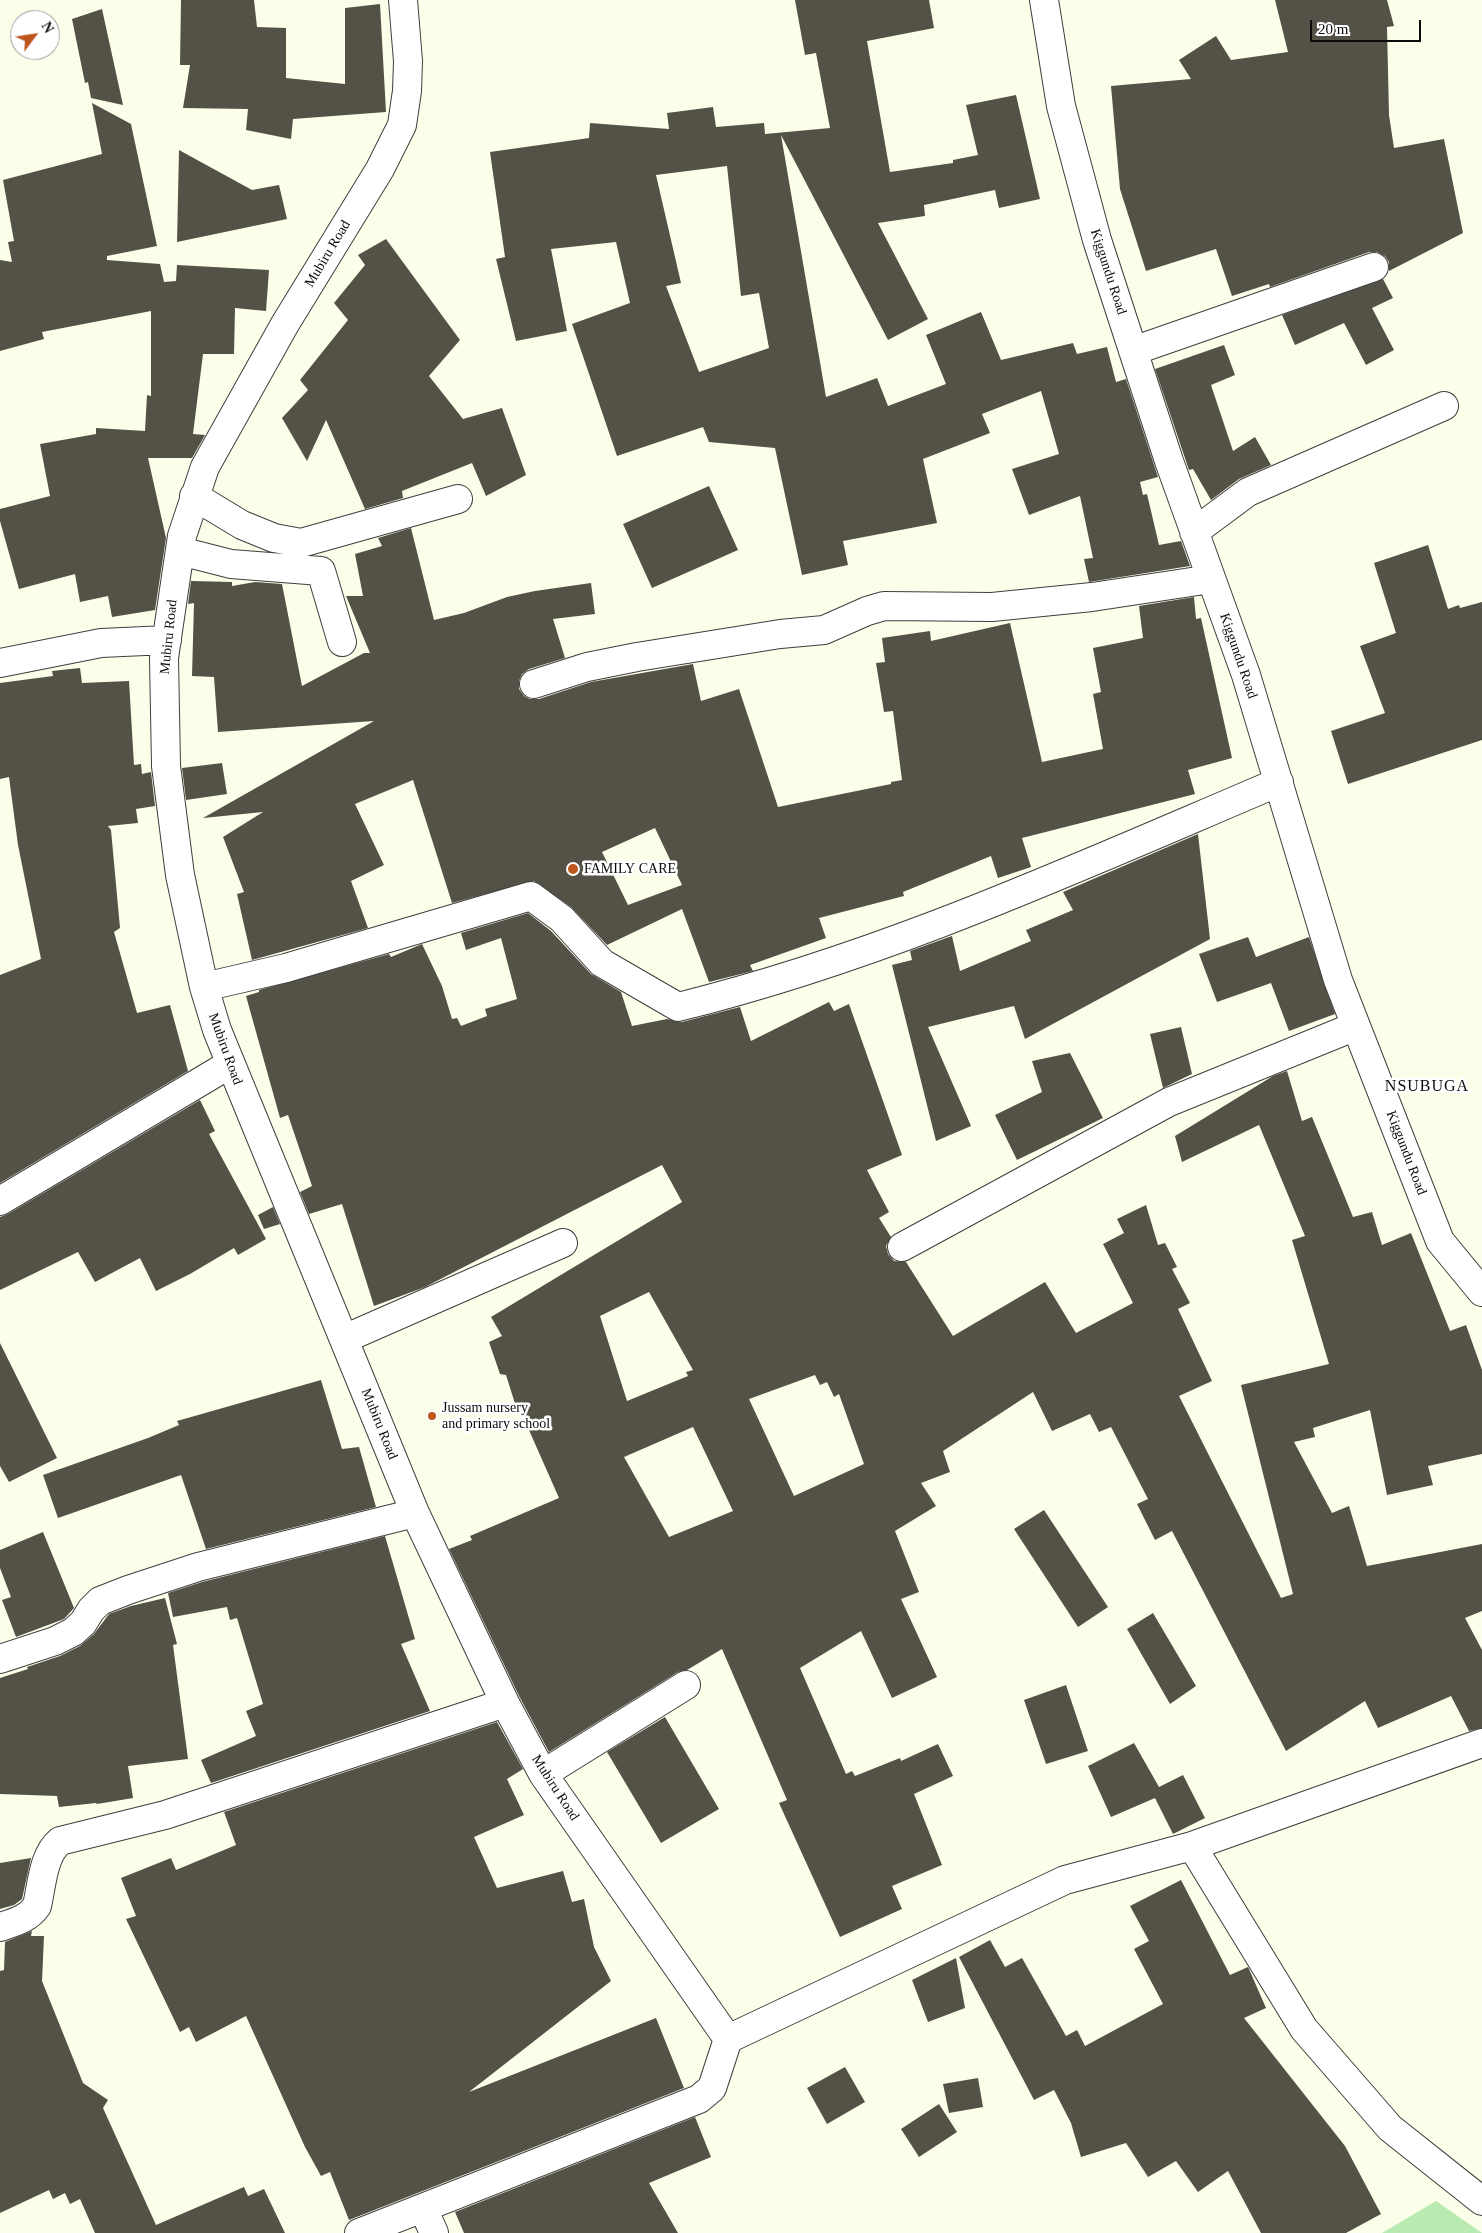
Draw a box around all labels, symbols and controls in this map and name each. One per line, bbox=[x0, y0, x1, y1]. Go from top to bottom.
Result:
north arrow bbox=[10, 10, 60, 60]
scale bar bbox=[1312, 10, 1423, 42]
text: N bbox=[38, 19, 56, 36]
text: 20 m bbox=[1318, 21, 1348, 37]
street label: Mubiru Road bbox=[301, 218, 355, 290]
street label: Kiggundu Road bbox=[1086, 227, 1130, 317]
street label: Mubiru Road bbox=[157, 599, 181, 675]
street label: Kiggundu Road bbox=[1216, 611, 1260, 701]
place label: FAMILY CARE bbox=[584, 861, 676, 877]
marker: FAMILY CARE bbox=[566, 862, 580, 876]
street label: Mubiru Road bbox=[204, 1011, 246, 1087]
district label: NSUBUGA bbox=[1384, 1077, 1470, 1097]
street label: Kiggundu Road bbox=[1382, 1108, 1430, 1198]
street label: Mubiru Road bbox=[357, 1386, 401, 1462]
place label: Jussam nursery and primary school bbox=[442, 1400, 550, 1432]
marker: Jussam nursery and primary school bbox=[426, 1410, 438, 1422]
street label: Mubiru Road bbox=[528, 1752, 582, 1824]

